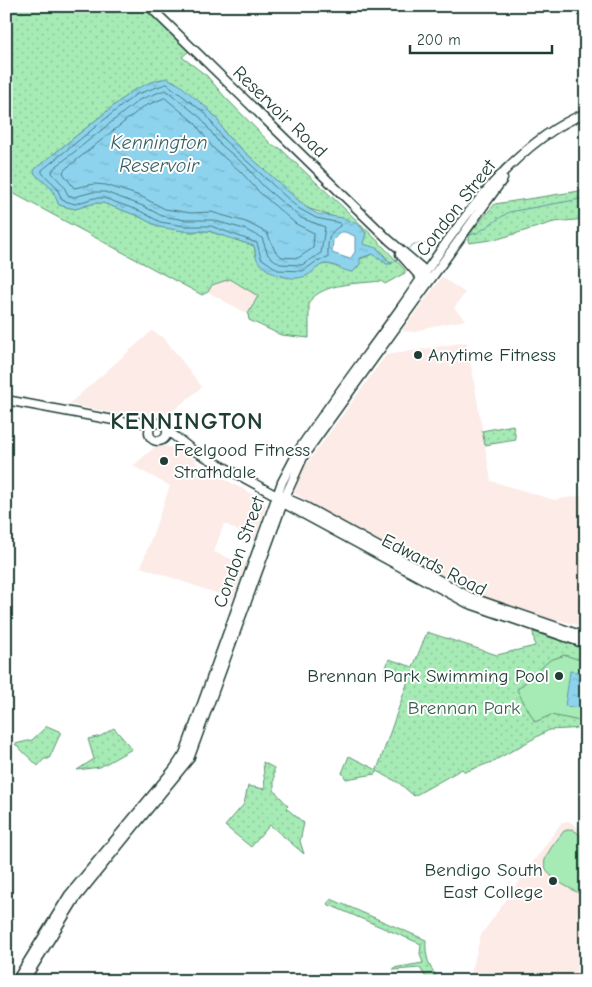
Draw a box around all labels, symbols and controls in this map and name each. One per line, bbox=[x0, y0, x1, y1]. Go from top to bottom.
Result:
scale bar bbox=[410, 22, 552, 54]
text: 200 m bbox=[417, 31, 461, 49]
street label: Reservoir Road bbox=[228, 62, 332, 162]
water label: Kennington Reservoir bbox=[110, 131, 208, 177]
street label: Condon Street bbox=[411, 155, 501, 261]
place label: Anytime Fitness bbox=[428, 344, 556, 366]
marker: Anytime Fitness bbox=[412, 349, 424, 361]
district label: KENNINGTON bbox=[110, 407, 264, 435]
place label: Feelgood Fitness Strathdale bbox=[174, 439, 310, 483]
marker: Feelgood Fitness Strathdale bbox=[158, 455, 170, 467]
street label: Condon Street bbox=[209, 493, 269, 611]
street label: Edwards Road bbox=[378, 529, 490, 601]
place label: Brennan Park Swimming Pool bbox=[307, 665, 549, 687]
marker: Brennan Park Swimming Pool bbox=[553, 670, 565, 682]
park label: Brennan Park bbox=[408, 697, 521, 719]
place label: Bendigo South East College bbox=[424, 859, 543, 903]
marker: Bendigo South East College bbox=[547, 875, 559, 887]

